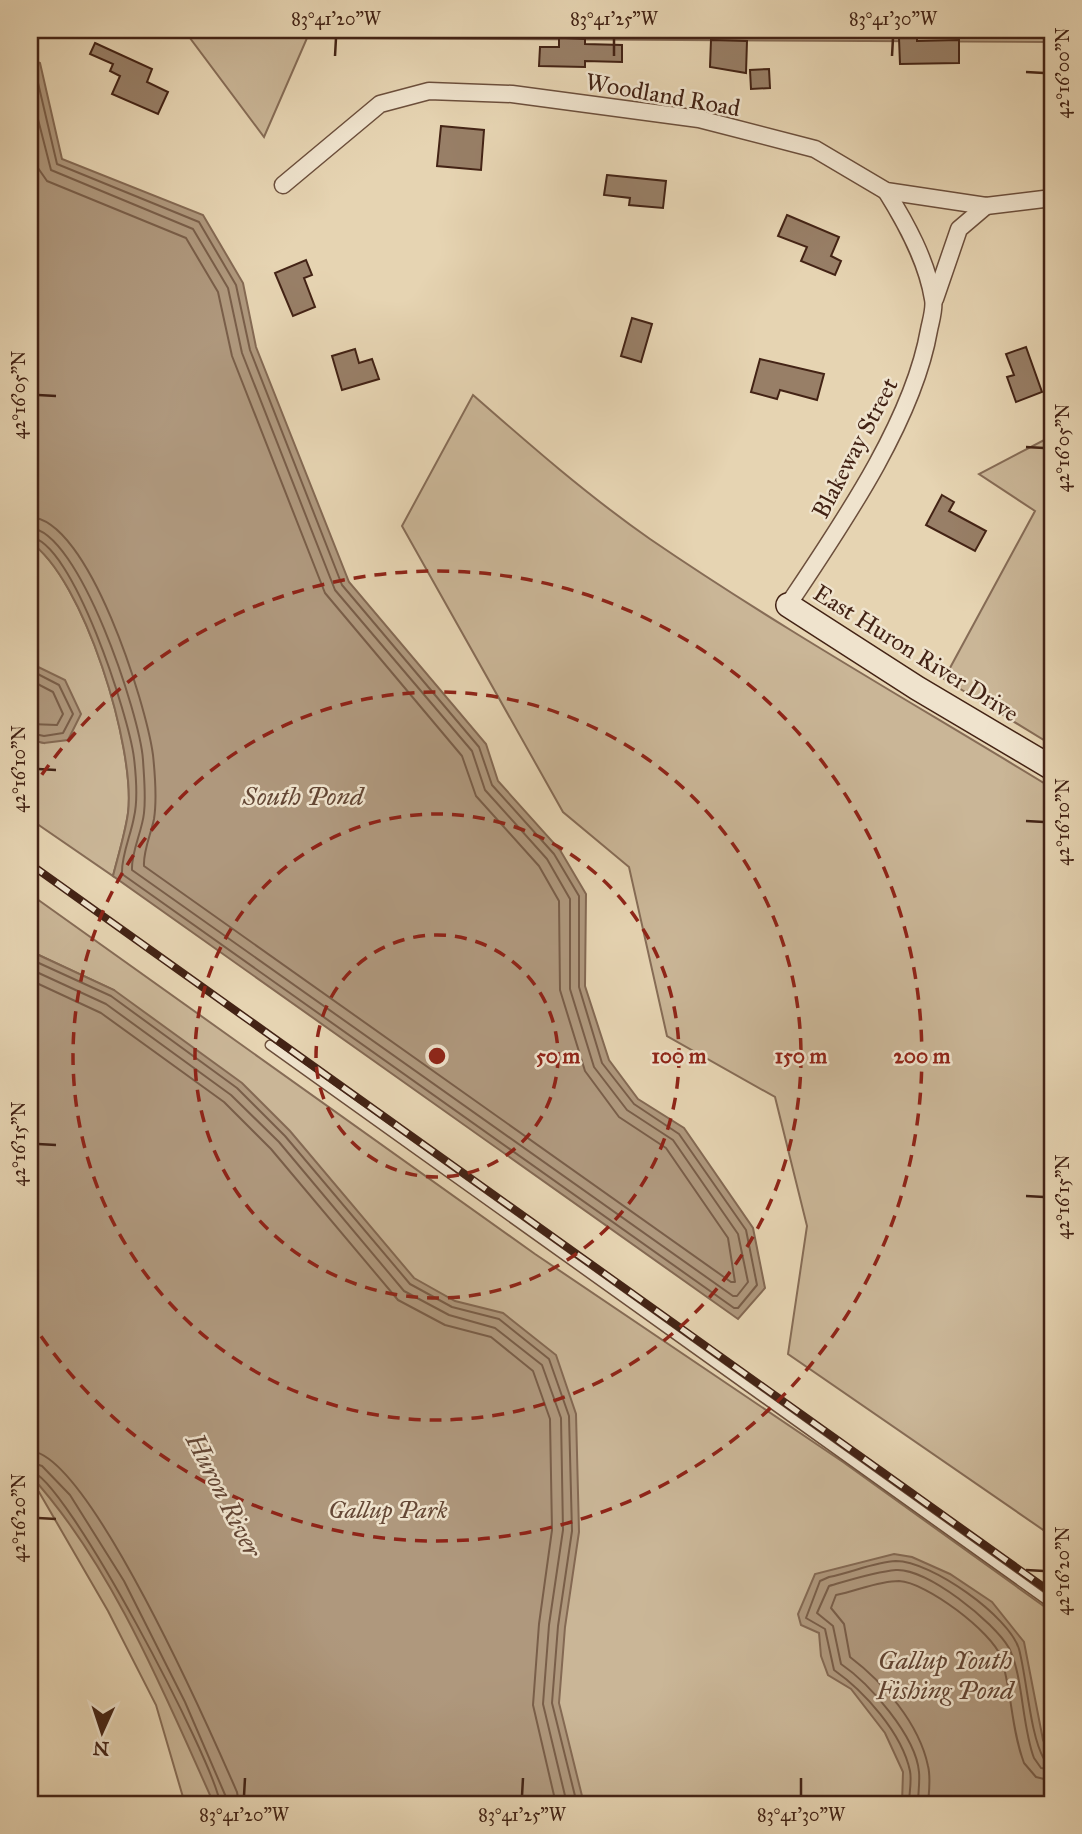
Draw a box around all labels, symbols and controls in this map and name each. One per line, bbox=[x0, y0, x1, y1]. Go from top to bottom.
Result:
text: 83°41'20"W bbox=[291, 8, 382, 30]
text: 83°41'25"W bbox=[570, 8, 659, 30]
text: 83°41'30"W bbox=[849, 8, 938, 30]
text: 42°16'00"N bbox=[1052, 28, 1074, 118]
street label: Woodland Road bbox=[583, 67, 743, 123]
text: 42°16'05"N bbox=[8, 351, 30, 439]
street label: Blakeway Street bbox=[805, 372, 905, 523]
text: 42°16'05"N bbox=[1052, 404, 1074, 492]
street label: East Huron River Drive bbox=[808, 578, 1024, 728]
text: 42°16'10"N bbox=[8, 725, 30, 813]
text: 42°16'10"N bbox=[1052, 778, 1074, 866]
water label: South Pond bbox=[241, 780, 365, 812]
text: 50 m bbox=[536, 1043, 580, 1069]
text: 100 m bbox=[652, 1043, 707, 1069]
text: 150 m bbox=[775, 1043, 827, 1069]
text: 200 m bbox=[894, 1043, 951, 1069]
centre of rings bbox=[425, 1044, 449, 1068]
text: 42°16'15"N bbox=[8, 1101, 30, 1187]
text: 42°16'15"N bbox=[1052, 1154, 1074, 1240]
water label: Huron River bbox=[179, 1427, 269, 1563]
text: 42°16'20"N bbox=[8, 1473, 30, 1563]
park label: Gallup Park bbox=[328, 1495, 448, 1525]
text: 42°16'20"N bbox=[1052, 1526, 1074, 1616]
water label: Gallup Youth Fishing Pond bbox=[875, 1644, 1015, 1706]
north arrow bbox=[66, 1698, 136, 1768]
text: N bbox=[92, 1737, 110, 1760]
text: 83°41'20"W bbox=[199, 1804, 290, 1826]
text: 83°41'25"W bbox=[478, 1804, 567, 1826]
text: 83°41'30"W bbox=[757, 1804, 846, 1826]

